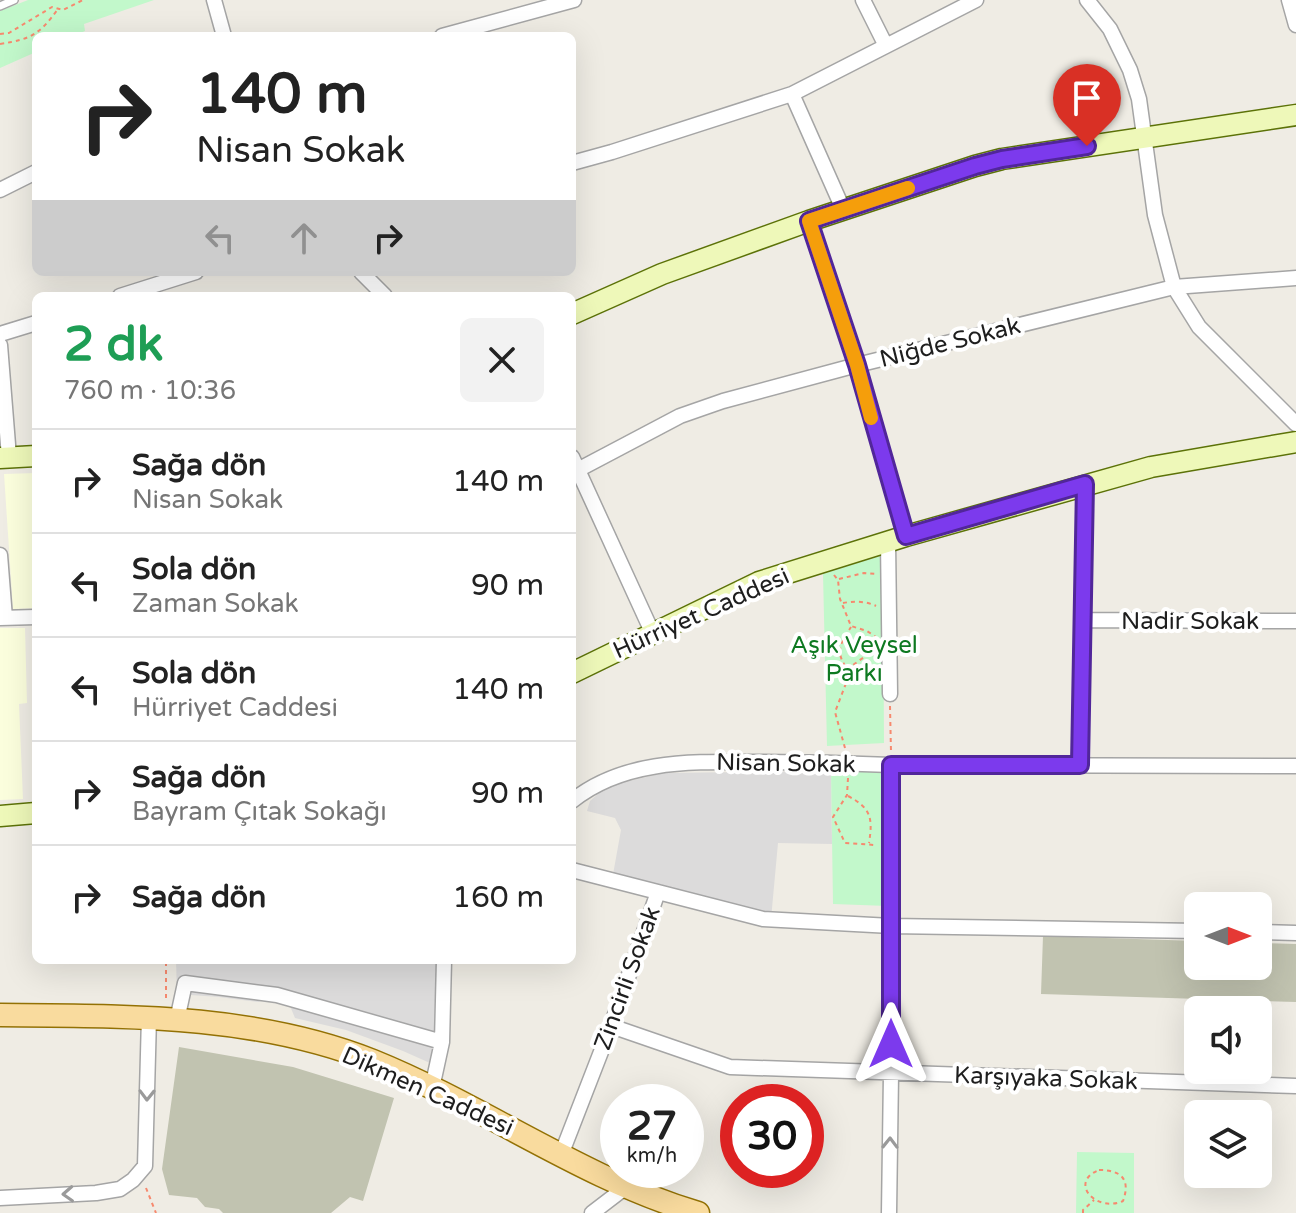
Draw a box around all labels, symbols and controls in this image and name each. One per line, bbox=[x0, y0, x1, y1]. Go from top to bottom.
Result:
text: 140 m bbox=[196, 61, 367, 128]
icon: right bbox=[64, 64, 168, 168]
pin bbox=[1053, 64, 1121, 146]
icon: arrive bbox=[1065, 76, 1109, 120]
text: Nisan Sokak bbox=[196, 129, 405, 172]
icon: left bbox=[198, 216, 242, 260]
icon: ahead bbox=[282, 216, 326, 260]
icon: right bbox=[366, 216, 410, 260]
street label: Niğde Sokak bbox=[877, 311, 1023, 374]
text: 2 dk bbox=[64, 316, 163, 374]
button: close bbox=[460, 318, 544, 402]
text: 760 m · 10:36 bbox=[64, 375, 236, 406]
text: Sağa dön bbox=[132, 447, 266, 484]
icon: right bbox=[64, 459, 108, 503]
text: 140 m bbox=[452, 463, 544, 500]
text: Nisan Sokak bbox=[132, 484, 283, 515]
text: Sola dön bbox=[132, 551, 256, 588]
street label: Hürriyet Caddesi bbox=[608, 562, 794, 665]
icon: left bbox=[64, 563, 108, 607]
text: 90 m bbox=[471, 567, 544, 604]
text: Zaman Sokak bbox=[132, 588, 299, 619]
street label: Nadir Sokak bbox=[1121, 607, 1259, 636]
park label: Aşık Veysel Parkı bbox=[790, 631, 918, 688]
text: Sola dön bbox=[132, 655, 256, 692]
icon: left bbox=[64, 667, 108, 711]
text: 140 m bbox=[452, 671, 544, 708]
text: Hürriyet Caddesi bbox=[132, 692, 338, 723]
street label: Nisan Sokak bbox=[716, 748, 856, 779]
text: Sağa dön bbox=[132, 759, 266, 796]
icon: right bbox=[64, 771, 108, 815]
text: 90 m bbox=[471, 775, 544, 812]
text: Bayram Çıtak Sokağı bbox=[132, 796, 387, 827]
icon: right bbox=[64, 875, 108, 919]
text: Sağa dön bbox=[132, 879, 266, 916]
text: 160 m bbox=[452, 879, 544, 916]
north arrow bbox=[1184, 892, 1272, 980]
map controls bbox=[1184, 892, 1272, 1188]
street label: Zincirli Sokak bbox=[588, 902, 667, 1054]
button: sound bbox=[1184, 996, 1272, 1084]
position arrow bbox=[849, 1002, 933, 1086]
street label: Dikmen Caddesi bbox=[337, 1041, 518, 1142]
street label: Karşıyaka Sokak bbox=[954, 1061, 1138, 1096]
speed limit sign: 30 bbox=[720, 1084, 824, 1188]
one-way arrow bbox=[138, 1089, 156, 1102]
button: layers bbox=[1184, 1100, 1272, 1188]
text: 27 bbox=[627, 1102, 677, 1150]
one-way arrow bbox=[881, 1136, 898, 1149]
text: km/h bbox=[627, 1144, 677, 1168]
one-way arrow bbox=[61, 1185, 74, 1202]

